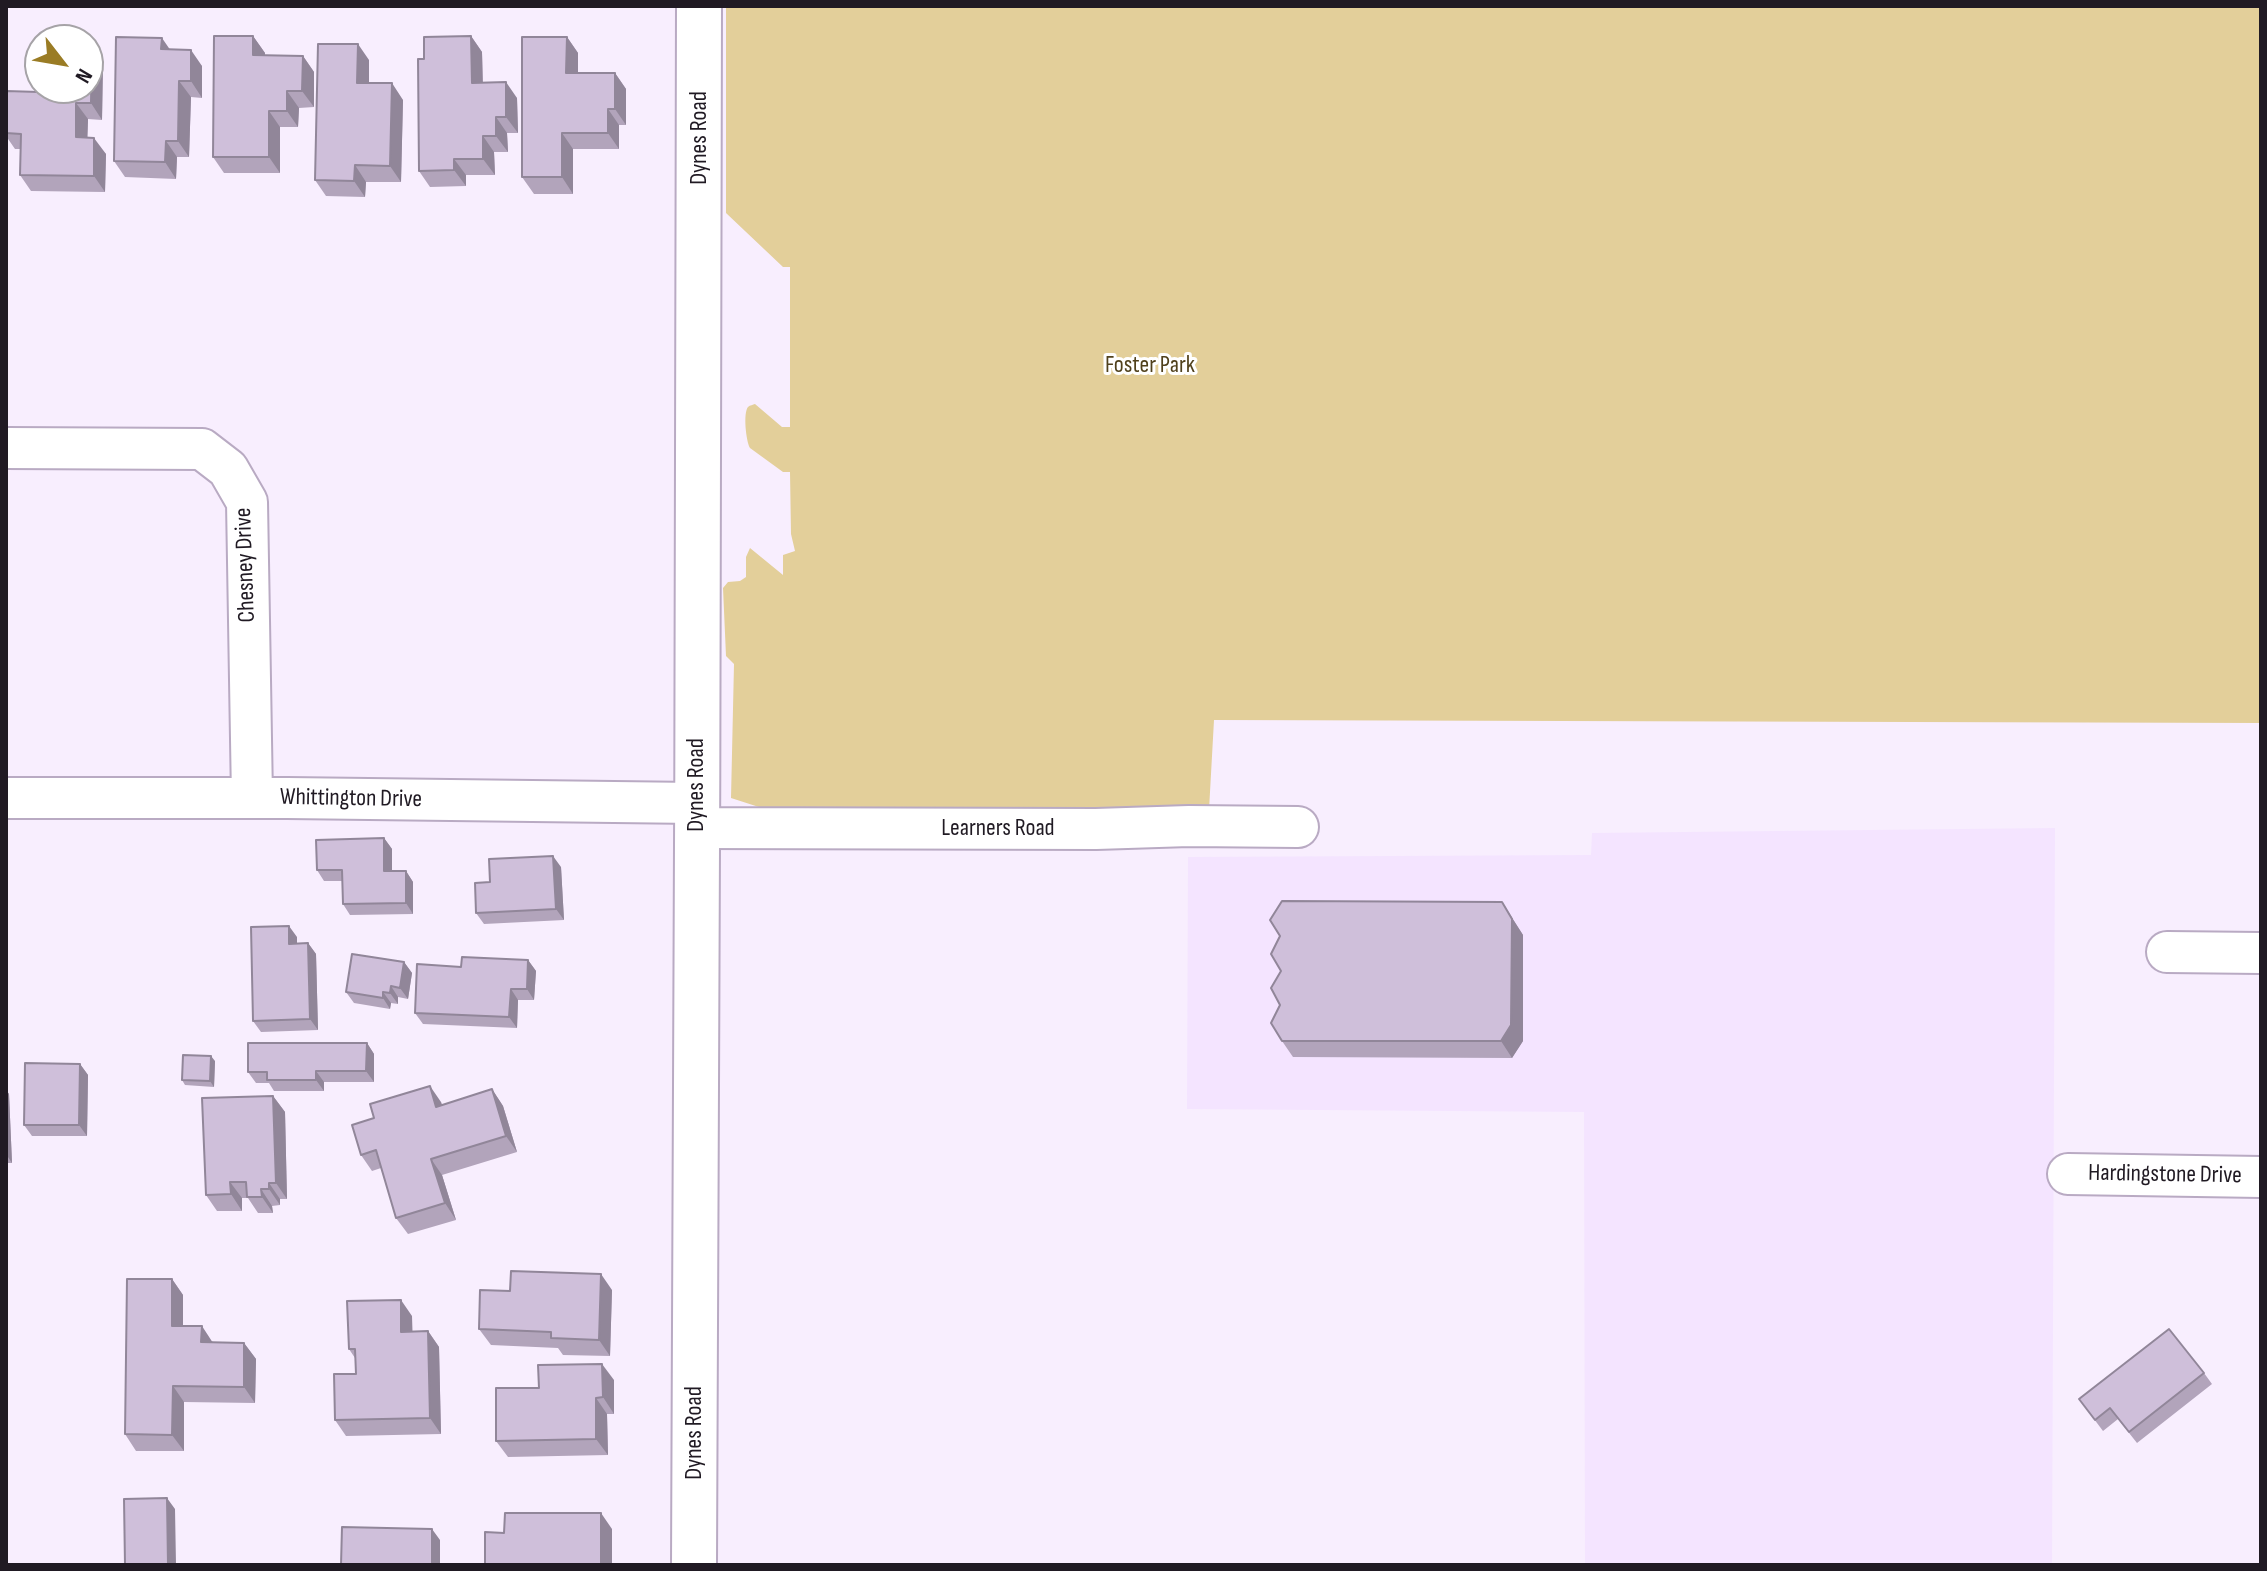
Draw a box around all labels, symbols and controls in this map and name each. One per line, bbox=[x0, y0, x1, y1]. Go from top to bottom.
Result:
north arrow bbox=[24, 24, 104, 104]
text: N bbox=[69, 64, 98, 88]
street label: Dynes Road bbox=[686, 91, 714, 185]
park label: Foster Park bbox=[1105, 352, 1195, 380]
street label: Chesney Drive bbox=[230, 507, 262, 623]
street label: Dynes Road bbox=[683, 738, 711, 832]
street label: Whittington Drive bbox=[280, 783, 422, 815]
street label: Learners Road bbox=[941, 815, 1055, 843]
street label: Hardingstone Drive bbox=[2088, 1159, 2242, 1191]
street label: Dynes Road bbox=[681, 1386, 709, 1480]

